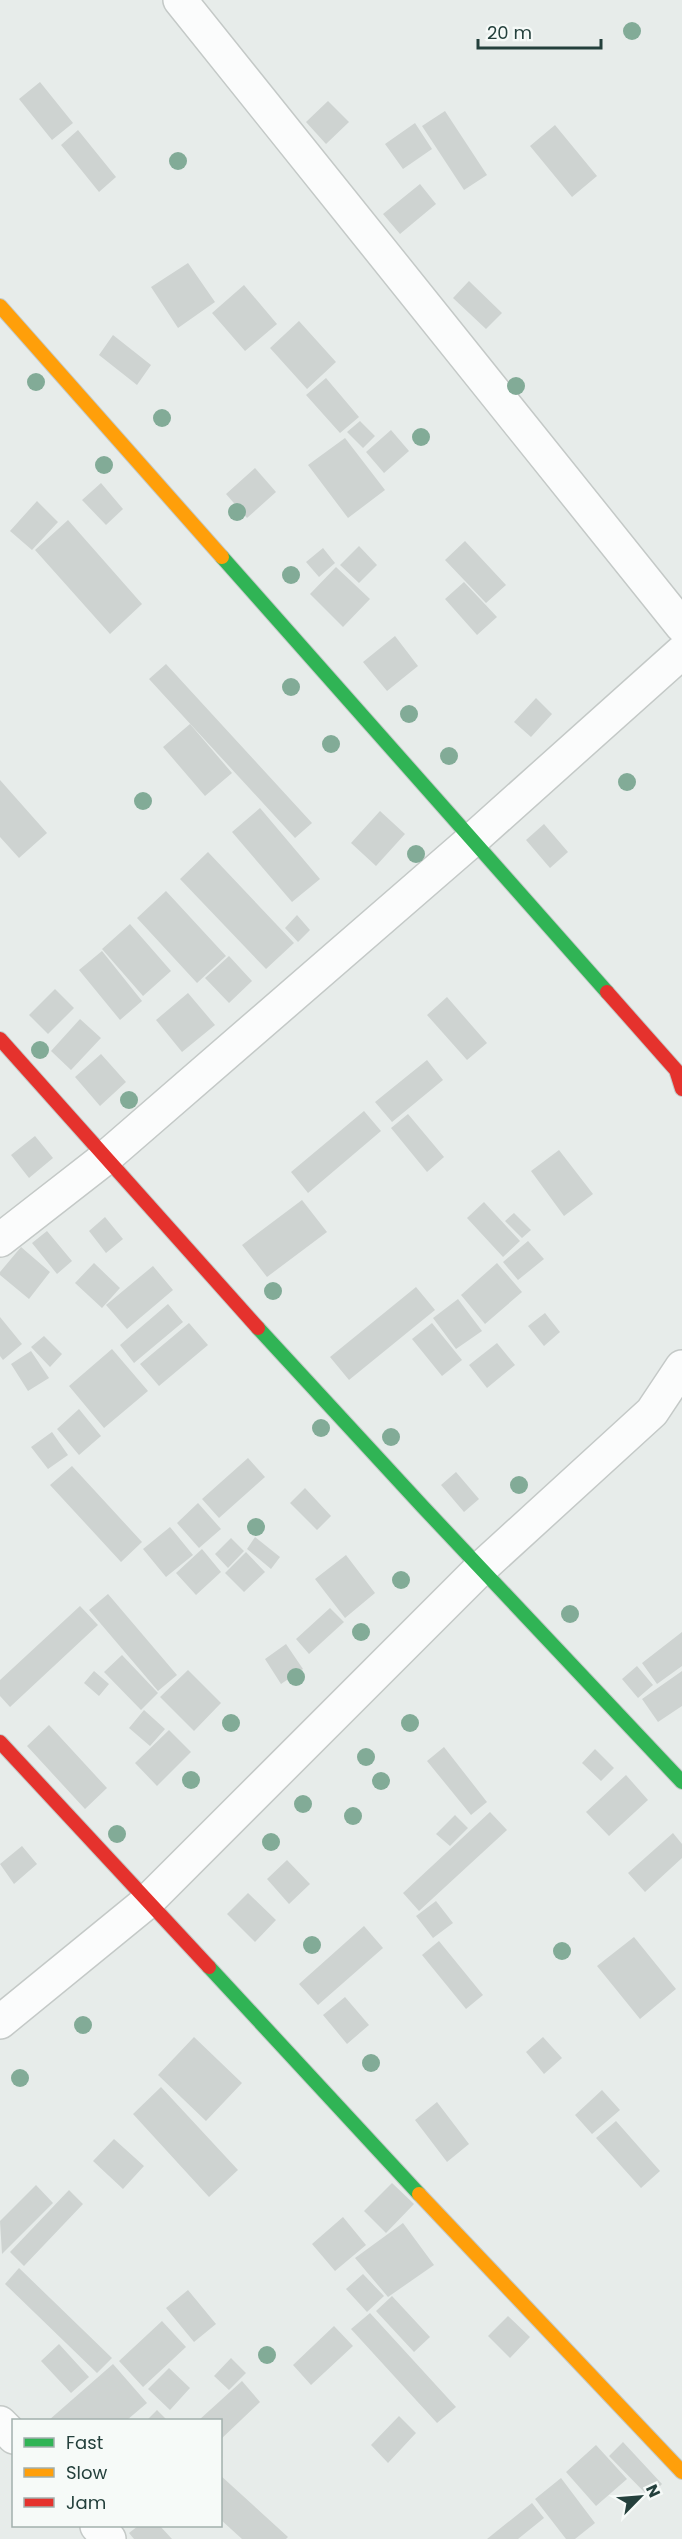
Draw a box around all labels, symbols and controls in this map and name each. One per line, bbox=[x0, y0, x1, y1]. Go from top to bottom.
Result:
scale bar bbox=[478, 12, 601, 50]
text: 20 m bbox=[487, 20, 532, 45]
legend bbox=[12, 2419, 222, 2527]
text: Fast bbox=[66, 2430, 103, 2455]
text: Slow bbox=[66, 2460, 108, 2485]
north arrow bbox=[610, 2467, 670, 2527]
text: N bbox=[640, 2481, 666, 2501]
text: Jam bbox=[66, 2490, 106, 2515]

